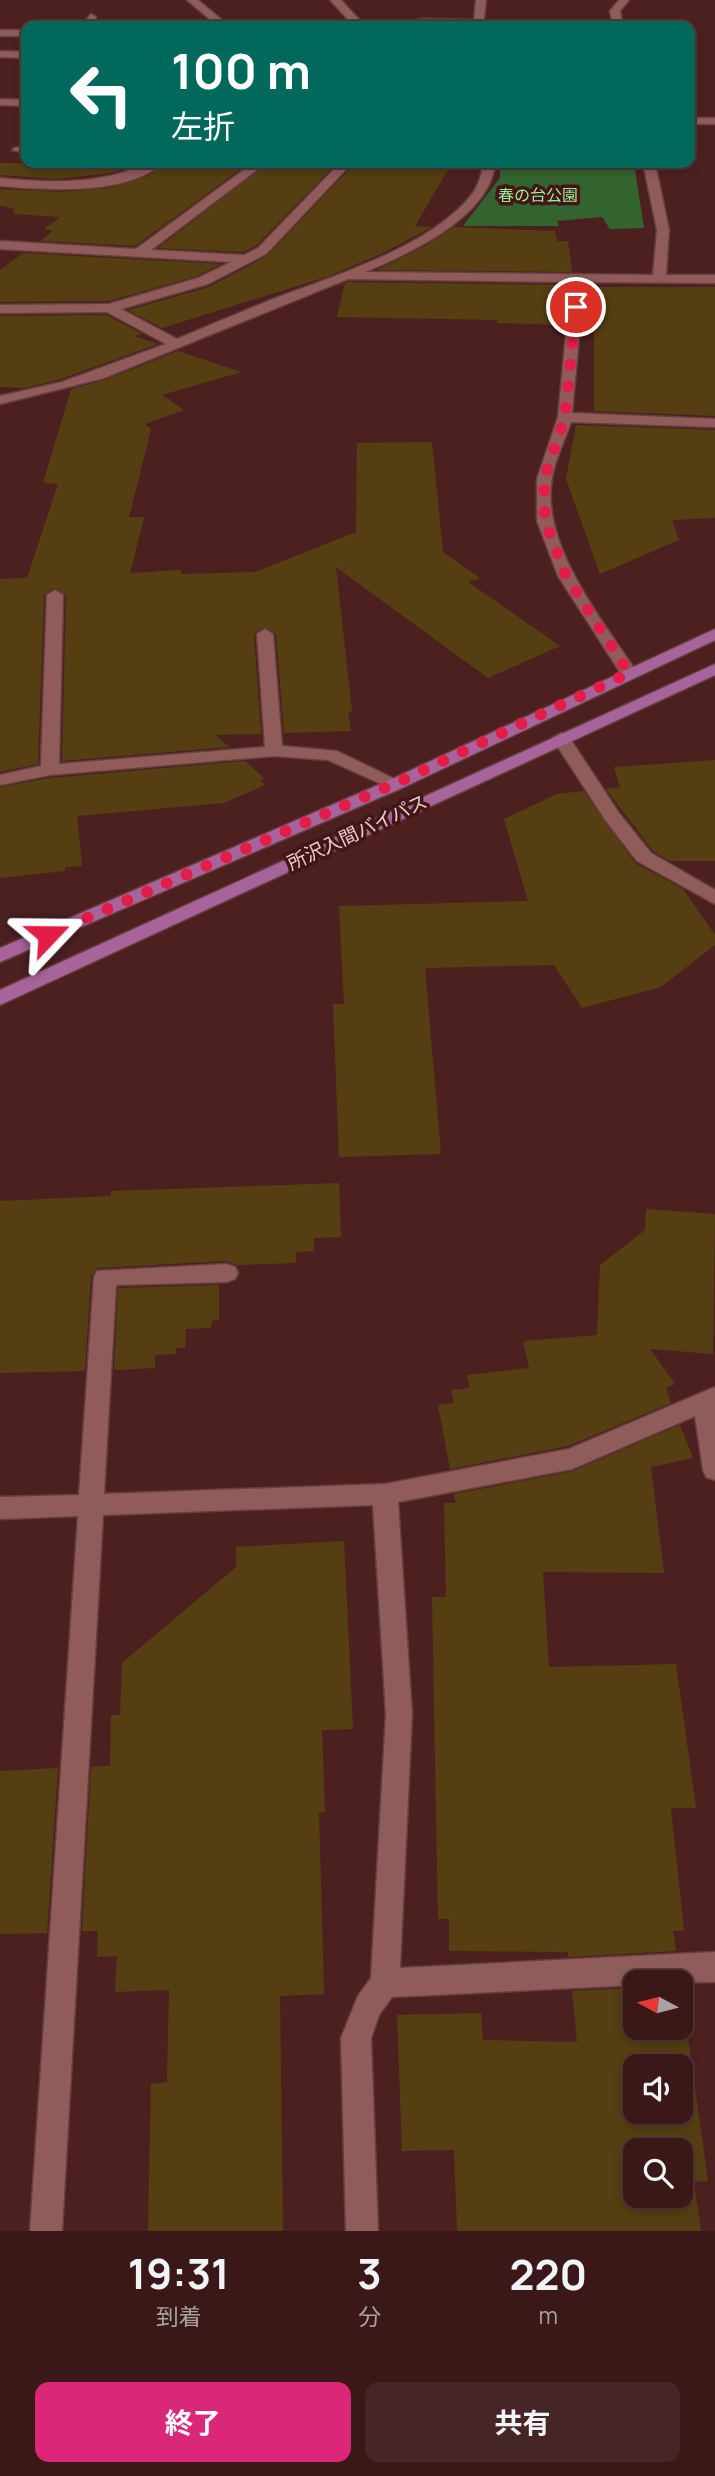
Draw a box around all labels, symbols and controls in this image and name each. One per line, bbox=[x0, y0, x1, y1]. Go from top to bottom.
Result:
text: 100 m bbox=[171, 37, 311, 104]
icon: left bbox=[56, 49, 147, 140]
text: 左折 bbox=[171, 104, 235, 148]
park label: 春の台公園 bbox=[498, 184, 578, 206]
pin bbox=[546, 277, 606, 337]
icon: arrive bbox=[557, 288, 595, 326]
street label: 所沢入間バイパス bbox=[283, 788, 431, 876]
position arrow bbox=[11, 898, 85, 972]
north arrow bbox=[623, 1970, 693, 2040]
map controls bbox=[623, 1970, 693, 2208]
button: sound bbox=[623, 2054, 693, 2124]
button: search bbox=[623, 2138, 693, 2208]
text: 19:31 bbox=[128, 2244, 230, 2302]
text: 3 bbox=[357, 2244, 382, 2302]
text: 220 bbox=[510, 2245, 587, 2303]
text: m bbox=[539, 2299, 558, 2331]
text: 到着 bbox=[156, 2300, 202, 2332]
text: 分 bbox=[358, 2300, 381, 2332]
button: 終了 bbox=[35, 2382, 351, 2462]
button: 共有 bbox=[365, 2382, 680, 2462]

